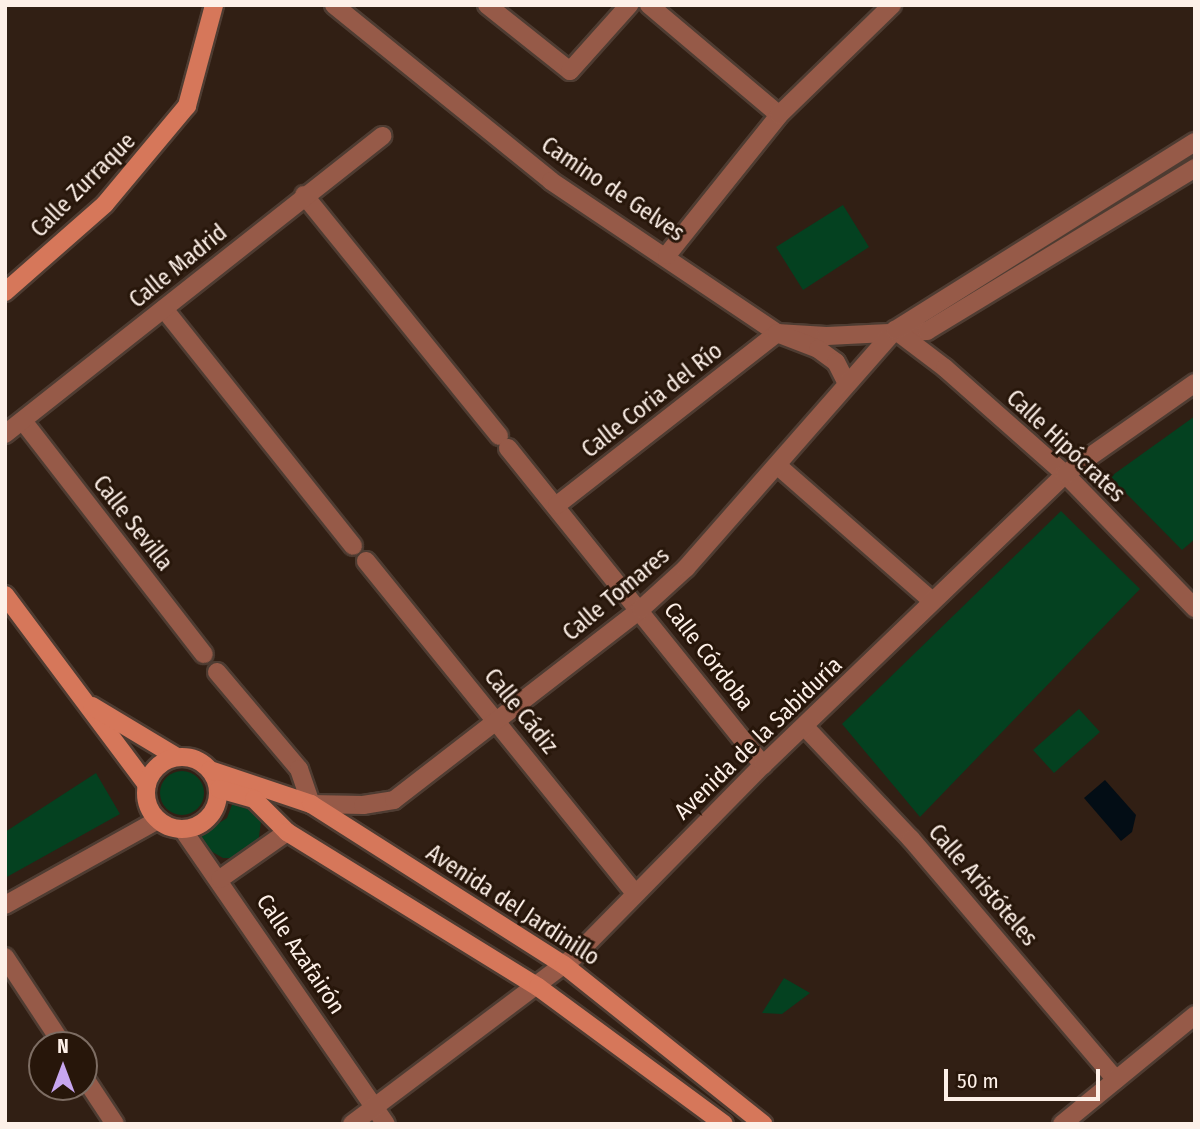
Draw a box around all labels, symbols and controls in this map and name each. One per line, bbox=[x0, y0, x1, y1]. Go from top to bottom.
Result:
street label: Calle Zurraque bbox=[25, 127, 141, 243]
street label: Camino de Gelves bbox=[536, 131, 690, 247]
street label: Calle Madrid bbox=[124, 218, 232, 314]
street label: Calle Coria del Río bbox=[576, 337, 728, 463]
street label: Calle Hipócrates bbox=[1001, 384, 1131, 508]
street label: Calle Sevilla bbox=[87, 470, 179, 576]
street label: Calle Tomares bbox=[557, 542, 675, 646]
street label: Calle Córdoba bbox=[658, 596, 760, 716]
street label: Avenida de la Sabiduría bbox=[668, 651, 848, 825]
street label: Calle Cádiz bbox=[478, 663, 564, 759]
street label: Calle Aristóteles bbox=[923, 819, 1043, 951]
street label: Avenida del Jardinillo bbox=[421, 839, 605, 971]
street label: Calle Azafairón bbox=[251, 889, 351, 1019]
north arrow bbox=[28, 1031, 98, 1101]
text: N bbox=[57, 1035, 69, 1058]
scale bar bbox=[948, 1056, 1104, 1100]
text: 50 m bbox=[957, 1068, 999, 1094]

